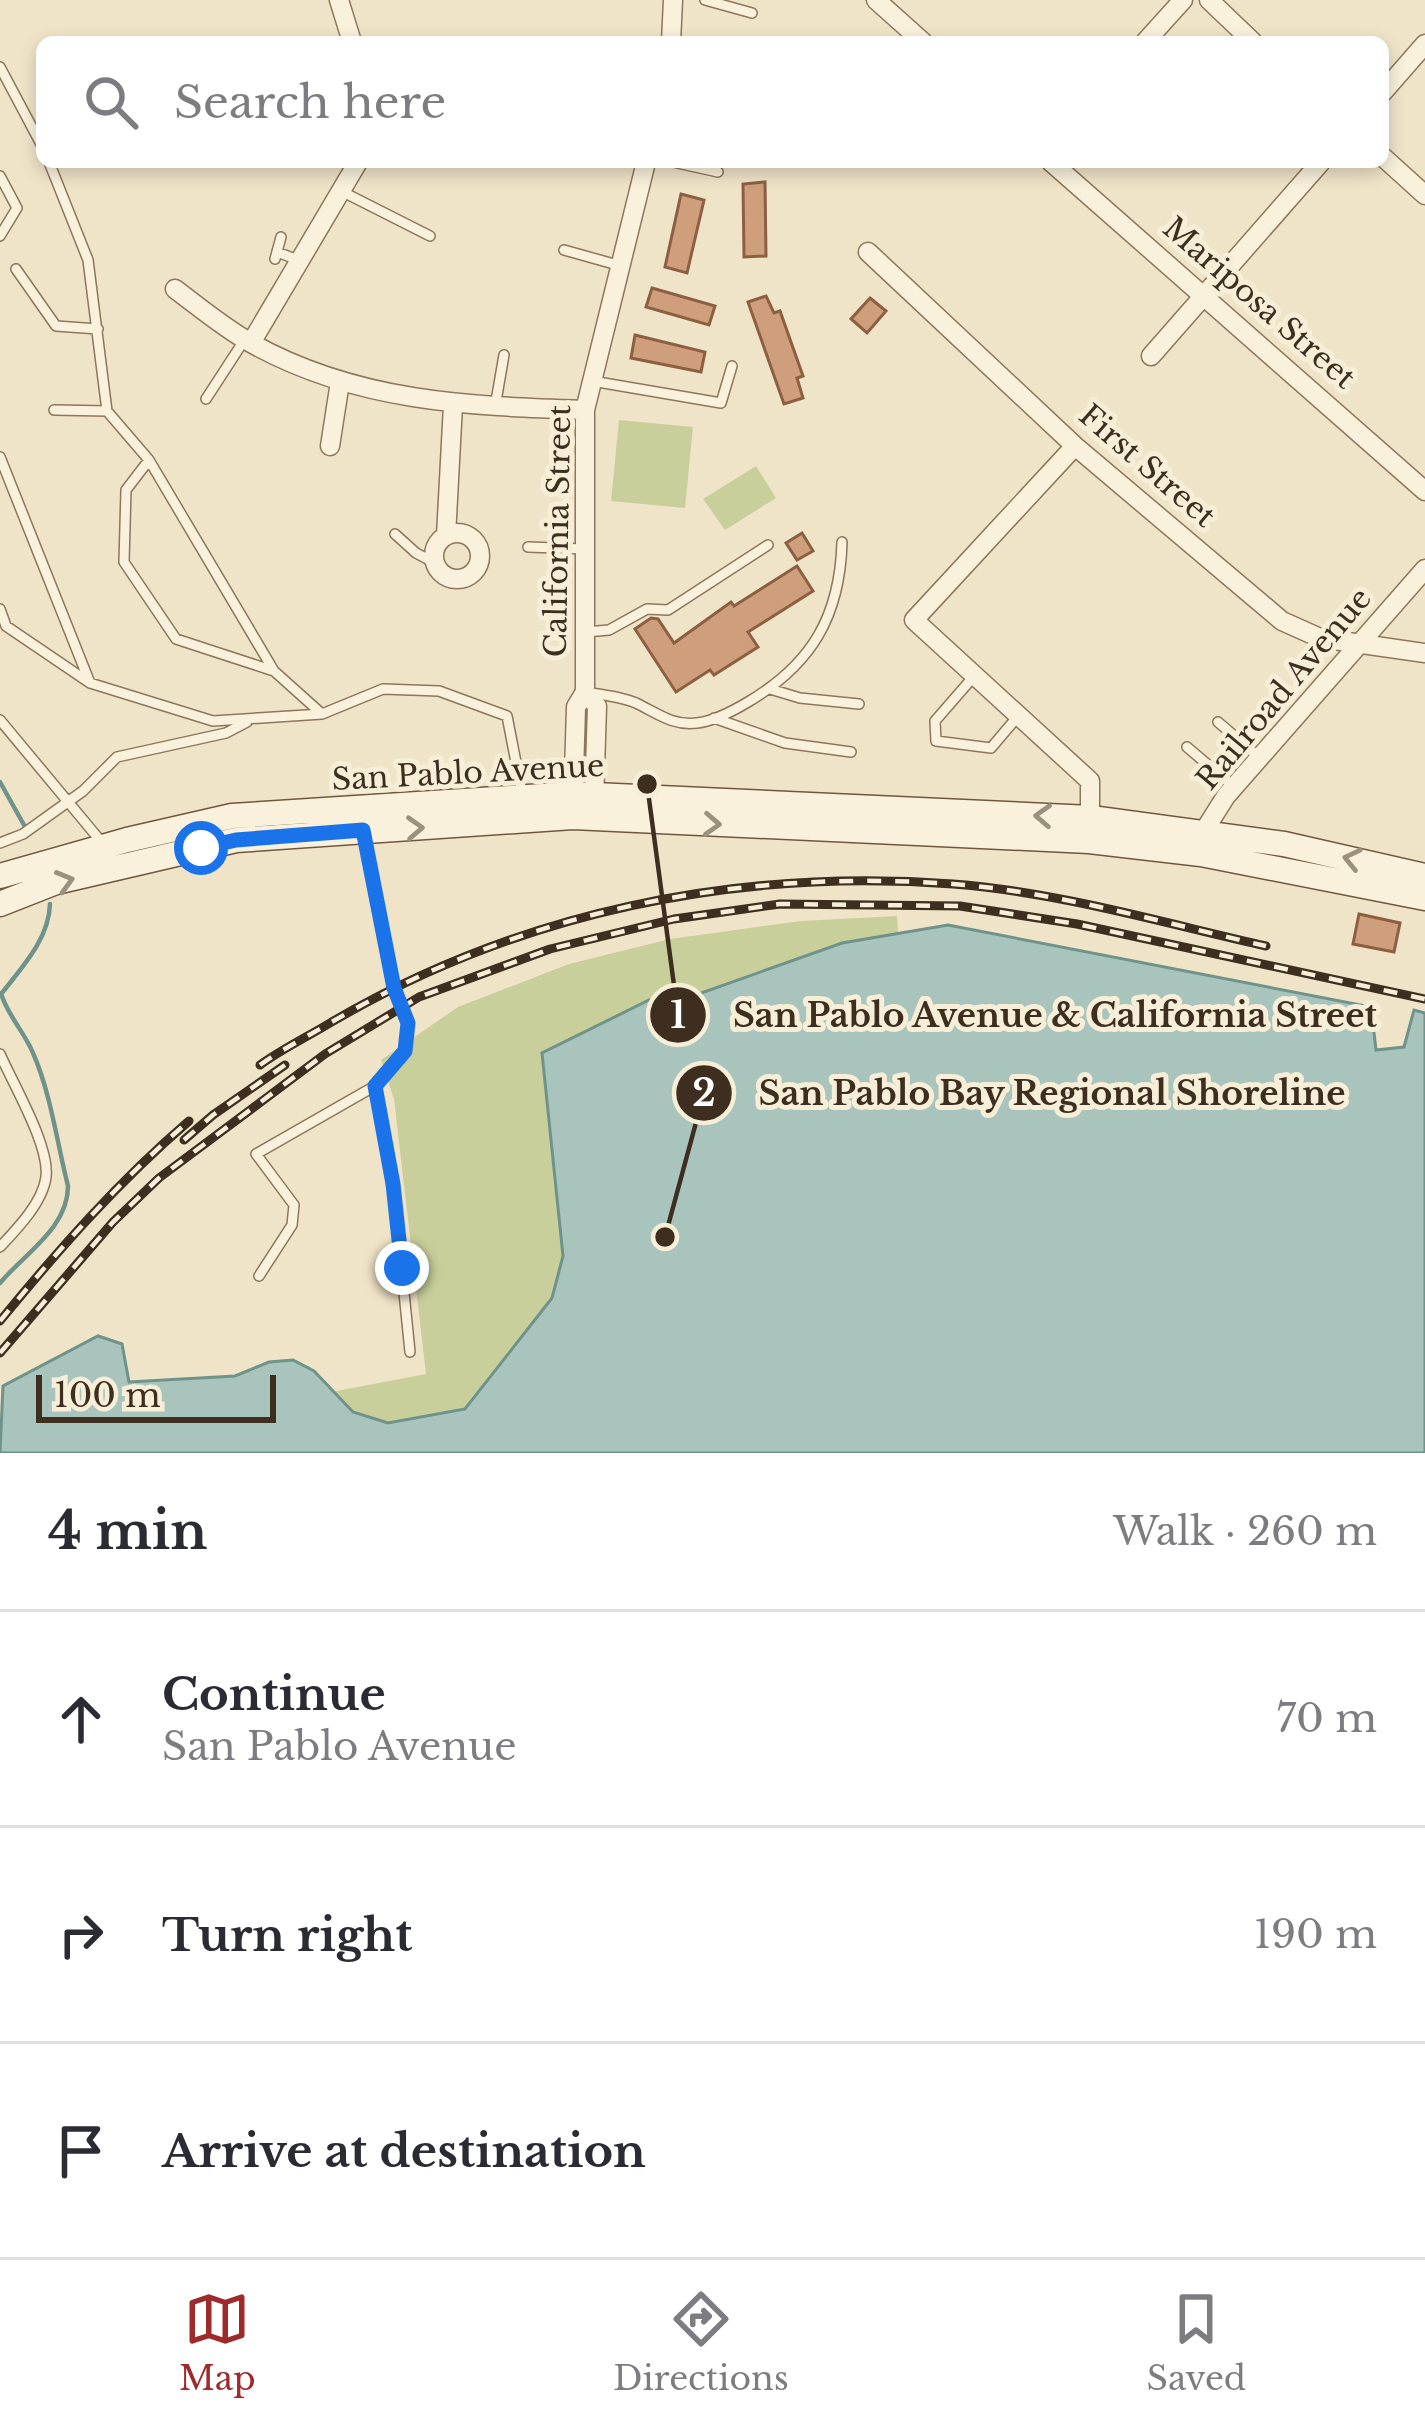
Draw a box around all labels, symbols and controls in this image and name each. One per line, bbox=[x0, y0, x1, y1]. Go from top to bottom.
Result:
search box bbox=[36, 36, 1389, 168]
icon: search bbox=[78, 69, 144, 135]
text: Search here bbox=[174, 74, 446, 130]
street label: Mariposa Street bbox=[1156, 209, 1364, 397]
street label: First Street bbox=[1072, 396, 1224, 535]
street label: California Street bbox=[537, 404, 578, 658]
street label: Railroad Avenue bbox=[1188, 580, 1379, 797]
street label: San Pablo Avenue bbox=[331, 747, 605, 798]
one-way arrow bbox=[1033, 803, 1052, 829]
one-way arrow bbox=[703, 810, 722, 836]
one-way arrow bbox=[406, 815, 425, 841]
route start bbox=[174, 821, 228, 875]
one-way arrow bbox=[1342, 847, 1362, 872]
one-way arrow bbox=[54, 870, 75, 895]
callout: San Pablo Avenue & California Street bbox=[648, 981, 1401, 1050]
text: 1 bbox=[670, 993, 686, 1038]
text: San Pablo Avenue & California Street bbox=[733, 995, 1377, 1036]
callout: San Pablo Bay Regional Shoreline bbox=[674, 1059, 1370, 1128]
text: 2 bbox=[692, 1071, 716, 1116]
text: San Pablo Bay Regional Shoreline bbox=[759, 1073, 1345, 1114]
route end bbox=[375, 1241, 429, 1295]
scale bar bbox=[36, 1369, 276, 1422]
text: 100 m bbox=[54, 1375, 161, 1416]
text: 4 min bbox=[48, 1500, 207, 1563]
text: Walk · 260 m bbox=[1113, 1507, 1377, 1556]
text: Continue bbox=[162, 1666, 386, 1722]
icon: ahead bbox=[48, 1686, 114, 1752]
text: 70 m bbox=[1277, 1694, 1377, 1743]
text: San Pablo Avenue bbox=[162, 1722, 517, 1771]
icon: right bbox=[48, 1902, 114, 1968]
text: Turn right bbox=[162, 1907, 412, 1963]
text: 190 m bbox=[1254, 1910, 1377, 1959]
icon: arrive bbox=[48, 2118, 114, 2184]
text: Arrive at destination bbox=[162, 2123, 646, 2179]
tab: Map bbox=[179, 2286, 256, 2399]
tab: Directions bbox=[613, 2286, 789, 2399]
tab: Saved bbox=[1147, 2286, 1246, 2399]

